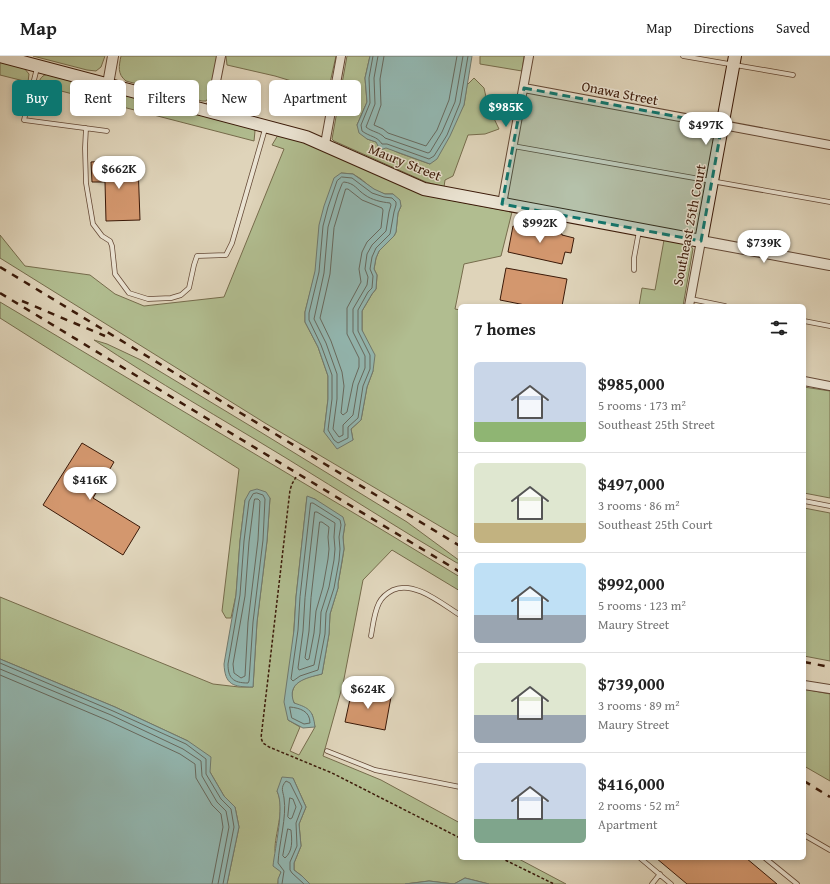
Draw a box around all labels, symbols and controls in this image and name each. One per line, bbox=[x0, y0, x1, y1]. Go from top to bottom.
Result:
text: Map bbox=[20, 14, 57, 42]
text: Map bbox=[646, 18, 672, 38]
text: Directions bbox=[694, 18, 754, 38]
text: Saved bbox=[776, 18, 810, 38]
street label: Onawa Street bbox=[580, 76, 660, 110]
chip: Buy bbox=[12, 80, 62, 116]
chip: Rent bbox=[70, 80, 126, 116]
chip: Filters bbox=[134, 80, 199, 116]
chip: New bbox=[207, 80, 261, 116]
chip: Apartment bbox=[269, 80, 361, 116]
pin: $985K bbox=[478, 94, 534, 128]
text: $985K bbox=[488, 97, 524, 116]
pin: $497K bbox=[678, 112, 734, 146]
text: $497K bbox=[688, 115, 724, 134]
street label: Maury Street bbox=[366, 138, 444, 186]
pin: $662K bbox=[91, 156, 147, 190]
text: $662K bbox=[101, 159, 137, 178]
street label: Southeast 25th Court bbox=[667, 162, 711, 288]
pin: $992K bbox=[512, 210, 568, 244]
text: $992K bbox=[522, 213, 558, 232]
pin: $739K bbox=[736, 230, 792, 264]
text: $739K bbox=[746, 233, 782, 252]
text: 7 homes bbox=[474, 316, 536, 341]
icon: filters bbox=[768, 317, 790, 339]
text: $985,000 bbox=[598, 371, 664, 396]
icon: home bbox=[506, 378, 554, 426]
text: 5 rooms · 173 m² bbox=[598, 396, 686, 415]
text: Southeast 25th Street bbox=[598, 415, 715, 434]
pin: $416K bbox=[62, 467, 118, 501]
text: $416K bbox=[72, 470, 108, 489]
text: $497,000 bbox=[598, 471, 664, 496]
icon: home bbox=[506, 479, 554, 527]
text: 3 rooms · 86 m² bbox=[598, 496, 680, 515]
text: Southeast 25th Court bbox=[598, 515, 713, 534]
text: $992,000 bbox=[598, 571, 664, 596]
icon: home bbox=[506, 579, 554, 627]
text: 5 rooms · 123 m² bbox=[598, 596, 686, 615]
text: Maury Street bbox=[598, 615, 669, 634]
text: $739,000 bbox=[598, 671, 664, 696]
pin: $624K bbox=[340, 676, 396, 710]
text: $624K bbox=[350, 679, 386, 698]
icon: home bbox=[506, 679, 554, 727]
text: 3 rooms · 89 m² bbox=[598, 696, 680, 715]
text: Maury Street bbox=[598, 715, 669, 734]
text: $416,000 bbox=[598, 771, 664, 796]
icon: home bbox=[506, 779, 554, 827]
text: 2 rooms · 52 m² bbox=[598, 796, 680, 815]
text: Apartment bbox=[598, 815, 658, 834]

